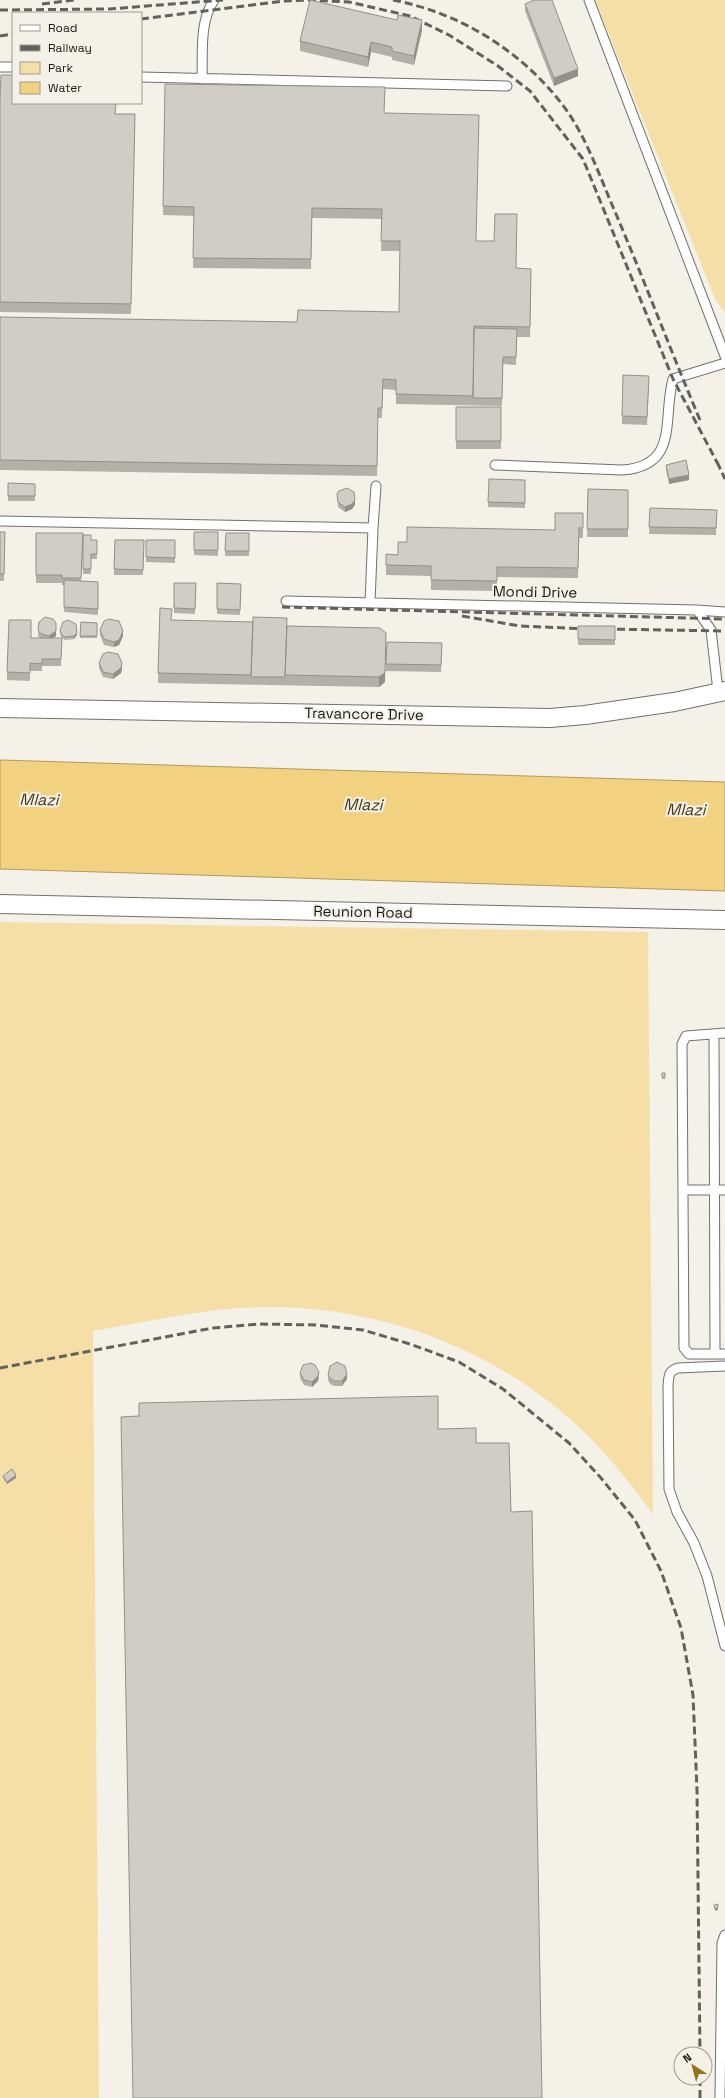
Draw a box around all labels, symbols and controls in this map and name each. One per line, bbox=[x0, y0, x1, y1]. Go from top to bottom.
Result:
legend bbox=[12, 12, 142, 104]
text: Road bbox=[48, 20, 77, 36]
text: Railway bbox=[48, 40, 92, 56]
text: Park bbox=[48, 60, 73, 76]
text: Water bbox=[48, 80, 82, 96]
street label: Mondi Drive bbox=[493, 581, 578, 602]
street label: Travancore Drive bbox=[304, 703, 424, 724]
water label: Mlazi bbox=[19, 789, 61, 810]
water label: Mlazi bbox=[343, 794, 385, 815]
water label: Mlazi bbox=[666, 799, 708, 820]
street label: Reunion Road bbox=[313, 901, 413, 922]
north arrow bbox=[673, 2046, 713, 2086]
text: N bbox=[680, 2050, 694, 2066]

